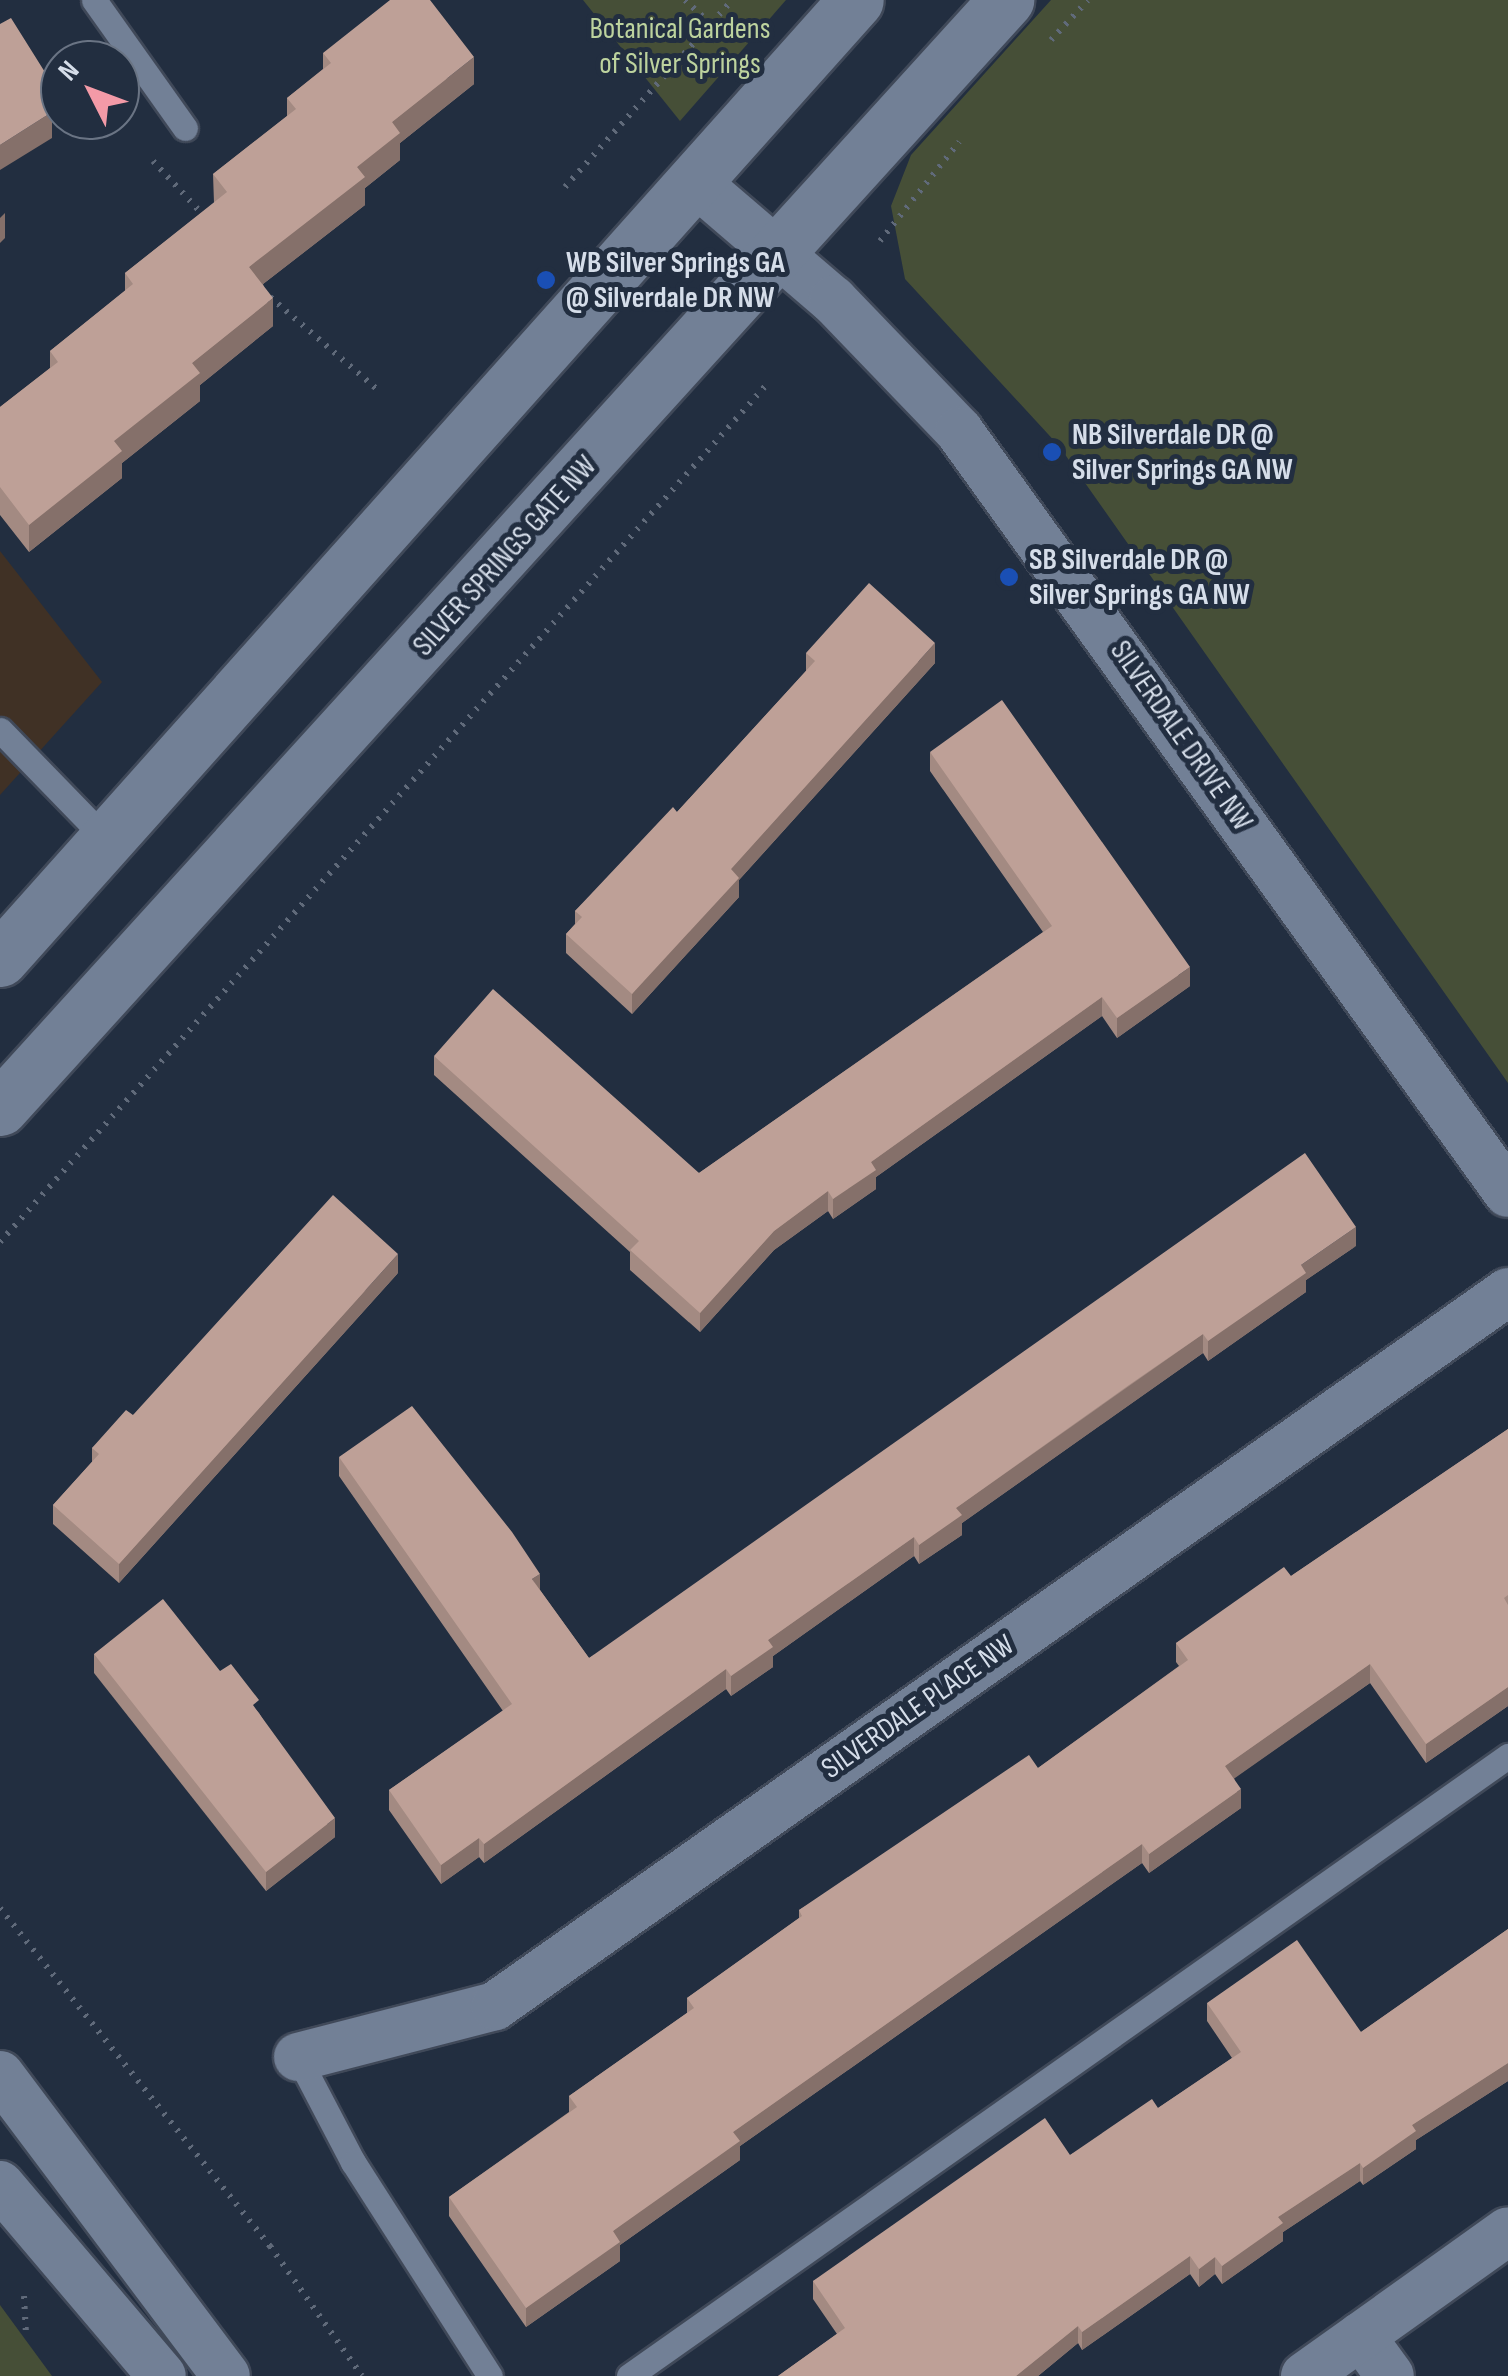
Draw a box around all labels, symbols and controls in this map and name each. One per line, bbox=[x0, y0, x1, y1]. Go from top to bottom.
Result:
park label: Botanical Gardens of Silver Springs bbox=[590, 11, 770, 82]
north arrow bbox=[40, 40, 140, 140]
text: N bbox=[52, 54, 86, 88]
place label: WB Silver Springs GA @ Silverdale DR NW bbox=[566, 245, 785, 316]
marker: WB Silver Springs GA @ Silverdale DR NW bbox=[535, 269, 557, 291]
place label: NB Silverdale DR @ Silver Springs GA NW bbox=[1072, 417, 1293, 488]
marker: NB Silverdale DR @ Silver Springs GA NW bbox=[1041, 441, 1063, 463]
street label: SILVER SPRINGS GATE NW bbox=[406, 448, 604, 664]
place label: SB Silverdale DR @ Silver Springs GA NW bbox=[1029, 542, 1250, 612]
marker: SB Silverdale DR @ Silver Springs GA NW bbox=[998, 566, 1020, 588]
street label: SILVERDALE DRIVE NW bbox=[1102, 634, 1260, 838]
street label: SILVERDALE PLACE NW bbox=[815, 1627, 1021, 1787]

